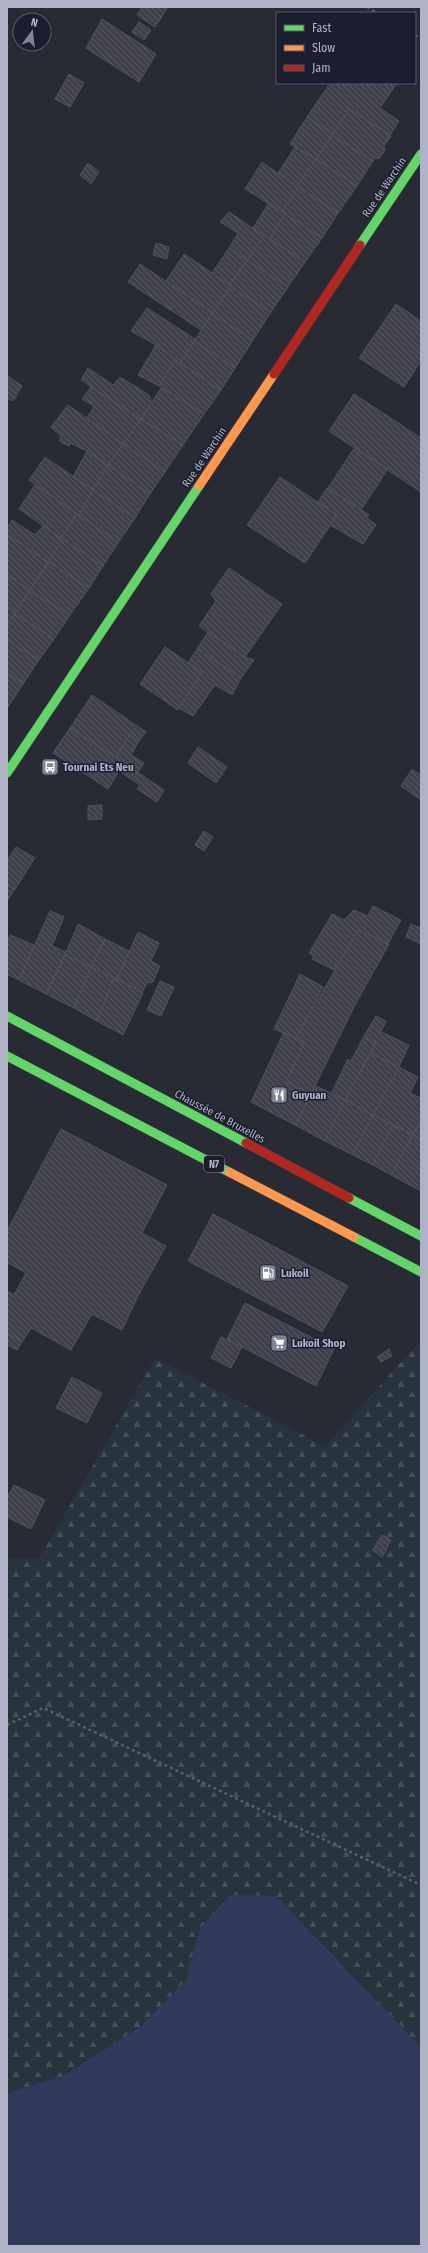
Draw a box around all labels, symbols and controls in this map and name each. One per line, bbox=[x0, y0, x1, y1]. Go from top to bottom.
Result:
north arrow bbox=[12, 12, 52, 52]
legend bbox=[276, 12, 416, 84]
text: N bbox=[30, 16, 39, 30]
text: Fast bbox=[312, 21, 331, 35]
text: Slow bbox=[312, 41, 335, 55]
text: Jam bbox=[312, 61, 330, 75]
street label: Rue de Warchin bbox=[360, 155, 409, 220]
street label: Rue de Warchin bbox=[180, 425, 229, 490]
bus stop icon: Tournai Ets Neu bbox=[40, 757, 60, 777]
place label: Tournai Ets Neu bbox=[63, 761, 134, 774]
restaurant icon: Guyuan bbox=[269, 1085, 289, 1105]
street label: Chaussée de Bruxelles bbox=[172, 1087, 268, 1146]
place label: Guyuan bbox=[292, 1089, 327, 1102]
road number: N7 bbox=[204, 1156, 224, 1172]
fuel station icon: Lukoil bbox=[258, 1263, 278, 1283]
place label: Lukoil bbox=[281, 1267, 310, 1280]
supermarket icon: Lukoil Shop bbox=[269, 1333, 289, 1353]
place label: Lukoil Shop bbox=[292, 1337, 345, 1350]

